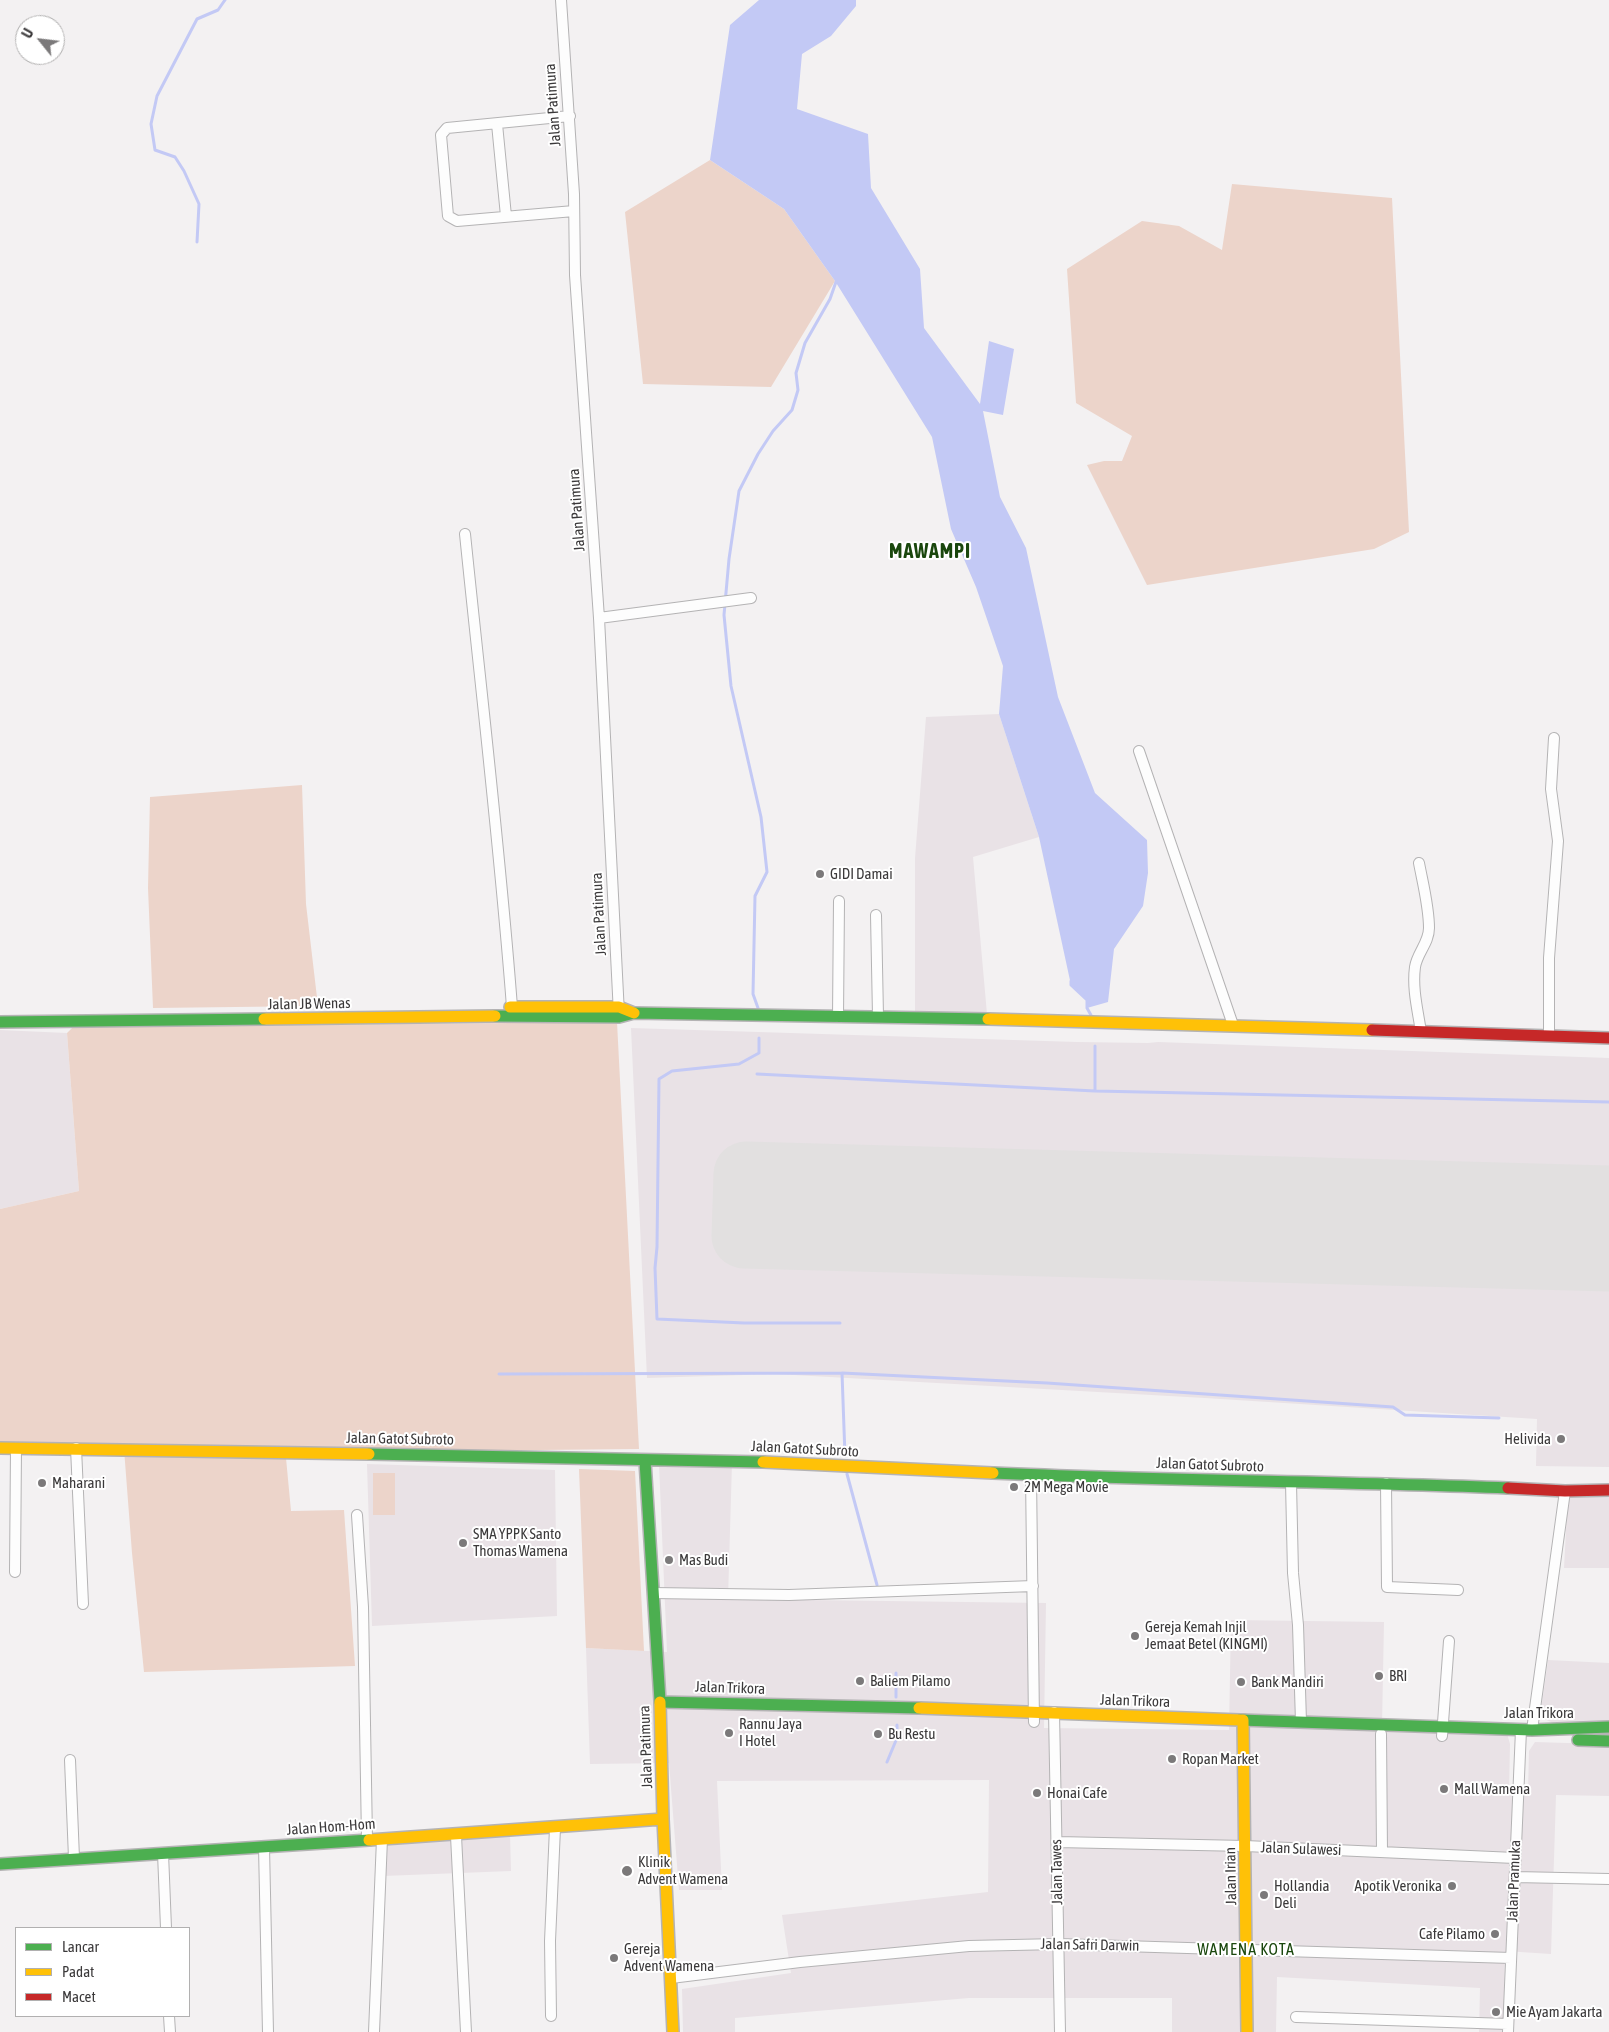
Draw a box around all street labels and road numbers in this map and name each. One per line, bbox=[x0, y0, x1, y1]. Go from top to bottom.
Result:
street label: Jalan Patimura bbox=[541, 63, 565, 147]
street label: Jalan Patimura bbox=[565, 468, 589, 552]
street label: Jalan Patimura bbox=[588, 872, 610, 956]
street label: Jalan JB Wenas bbox=[267, 994, 351, 1014]
street label: Jalan Gatot Subroto bbox=[346, 1429, 454, 1449]
street label: Jalan Gatot Subroto bbox=[751, 1437, 859, 1461]
street label: Jalan Gatot Subroto bbox=[1156, 1454, 1264, 1476]
street label: Jalan Trikora bbox=[695, 1678, 765, 1698]
street label: Jalan Trikora bbox=[1100, 1691, 1170, 1711]
street label: Jalan Trikora bbox=[1504, 1704, 1574, 1722]
street label: Jalan Patimura bbox=[636, 1705, 656, 1789]
street label: Jalan Hom-Hom bbox=[286, 1815, 376, 1839]
street label: Jalan Tawes bbox=[1047, 1839, 1067, 1905]
street label: Jalan Sulawesi bbox=[1260, 1839, 1342, 1859]
street label: Jalan Pramuka bbox=[1504, 1840, 1524, 1922]
street label: Jalan Irian bbox=[1221, 1847, 1241, 1905]
street label: Jalan Safri Darwin bbox=[1040, 1935, 1140, 1955]

